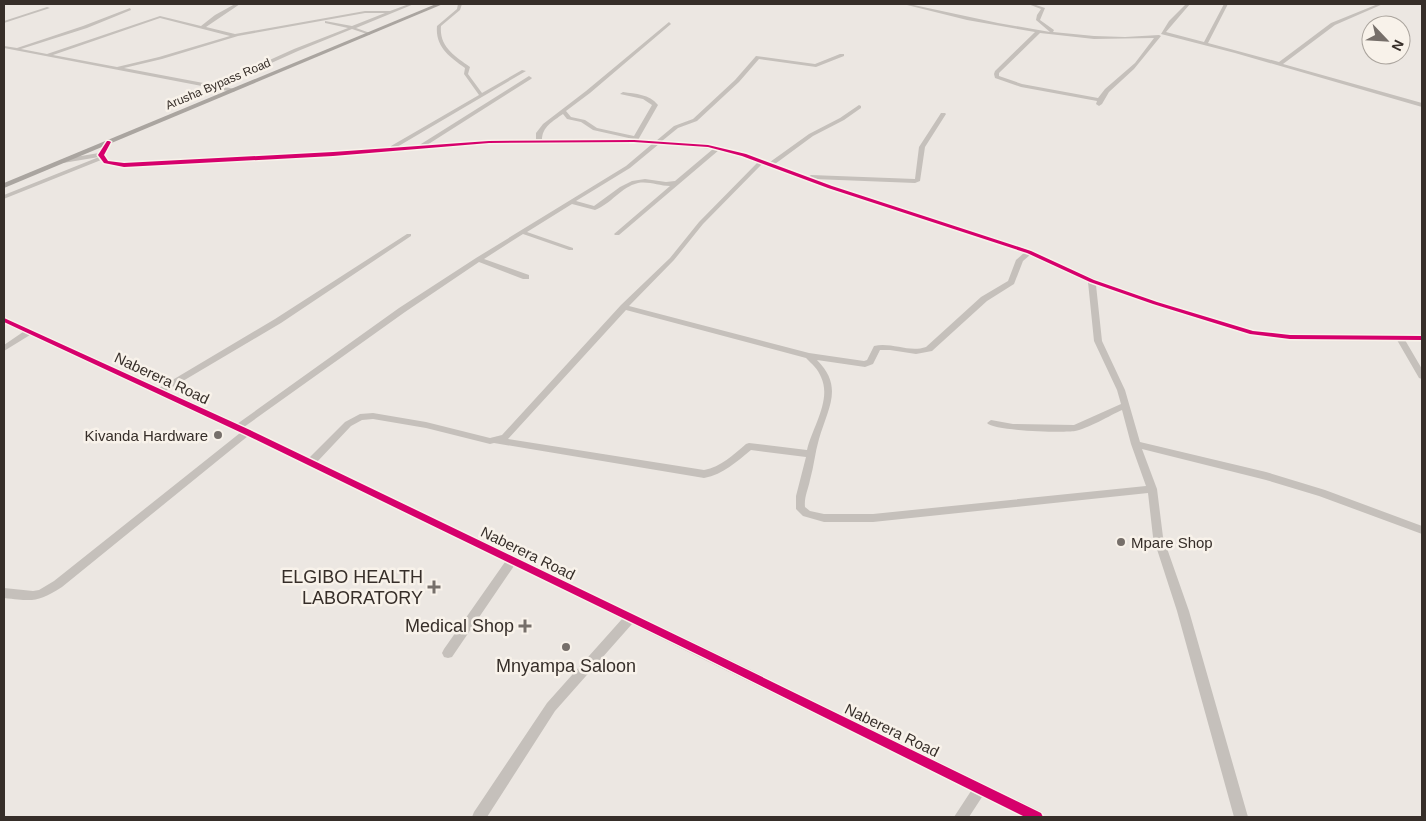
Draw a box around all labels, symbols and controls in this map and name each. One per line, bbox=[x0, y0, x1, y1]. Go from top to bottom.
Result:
north arrow bbox=[1361, 15, 1411, 65]
text: N bbox=[1388, 38, 1407, 53]
street label: Arusha Bypass Road bbox=[163, 56, 273, 112]
street label: Naberera Road bbox=[112, 349, 212, 407]
place label: Kivanda Hardware bbox=[85, 427, 208, 444]
marker: Kivanda Hardware bbox=[212, 429, 224, 441]
street label: Naberera Road bbox=[478, 523, 578, 583]
place label: Mpare Shop bbox=[1131, 534, 1213, 551]
marker: Mpare Shop bbox=[1115, 536, 1127, 548]
place label: ELGIBO HEALTH LABORATORY bbox=[281, 567, 423, 608]
marker: ELGIBO HEALTH LABORATORY bbox=[427, 580, 441, 594]
place label: Medical Shop bbox=[405, 616, 514, 636]
marker: Medical Shop bbox=[518, 619, 532, 633]
marker: Mnyampa Saloon bbox=[560, 641, 572, 653]
place label: Mnyampa Saloon bbox=[496, 656, 636, 676]
street label: Naberera Road bbox=[842, 700, 942, 760]

